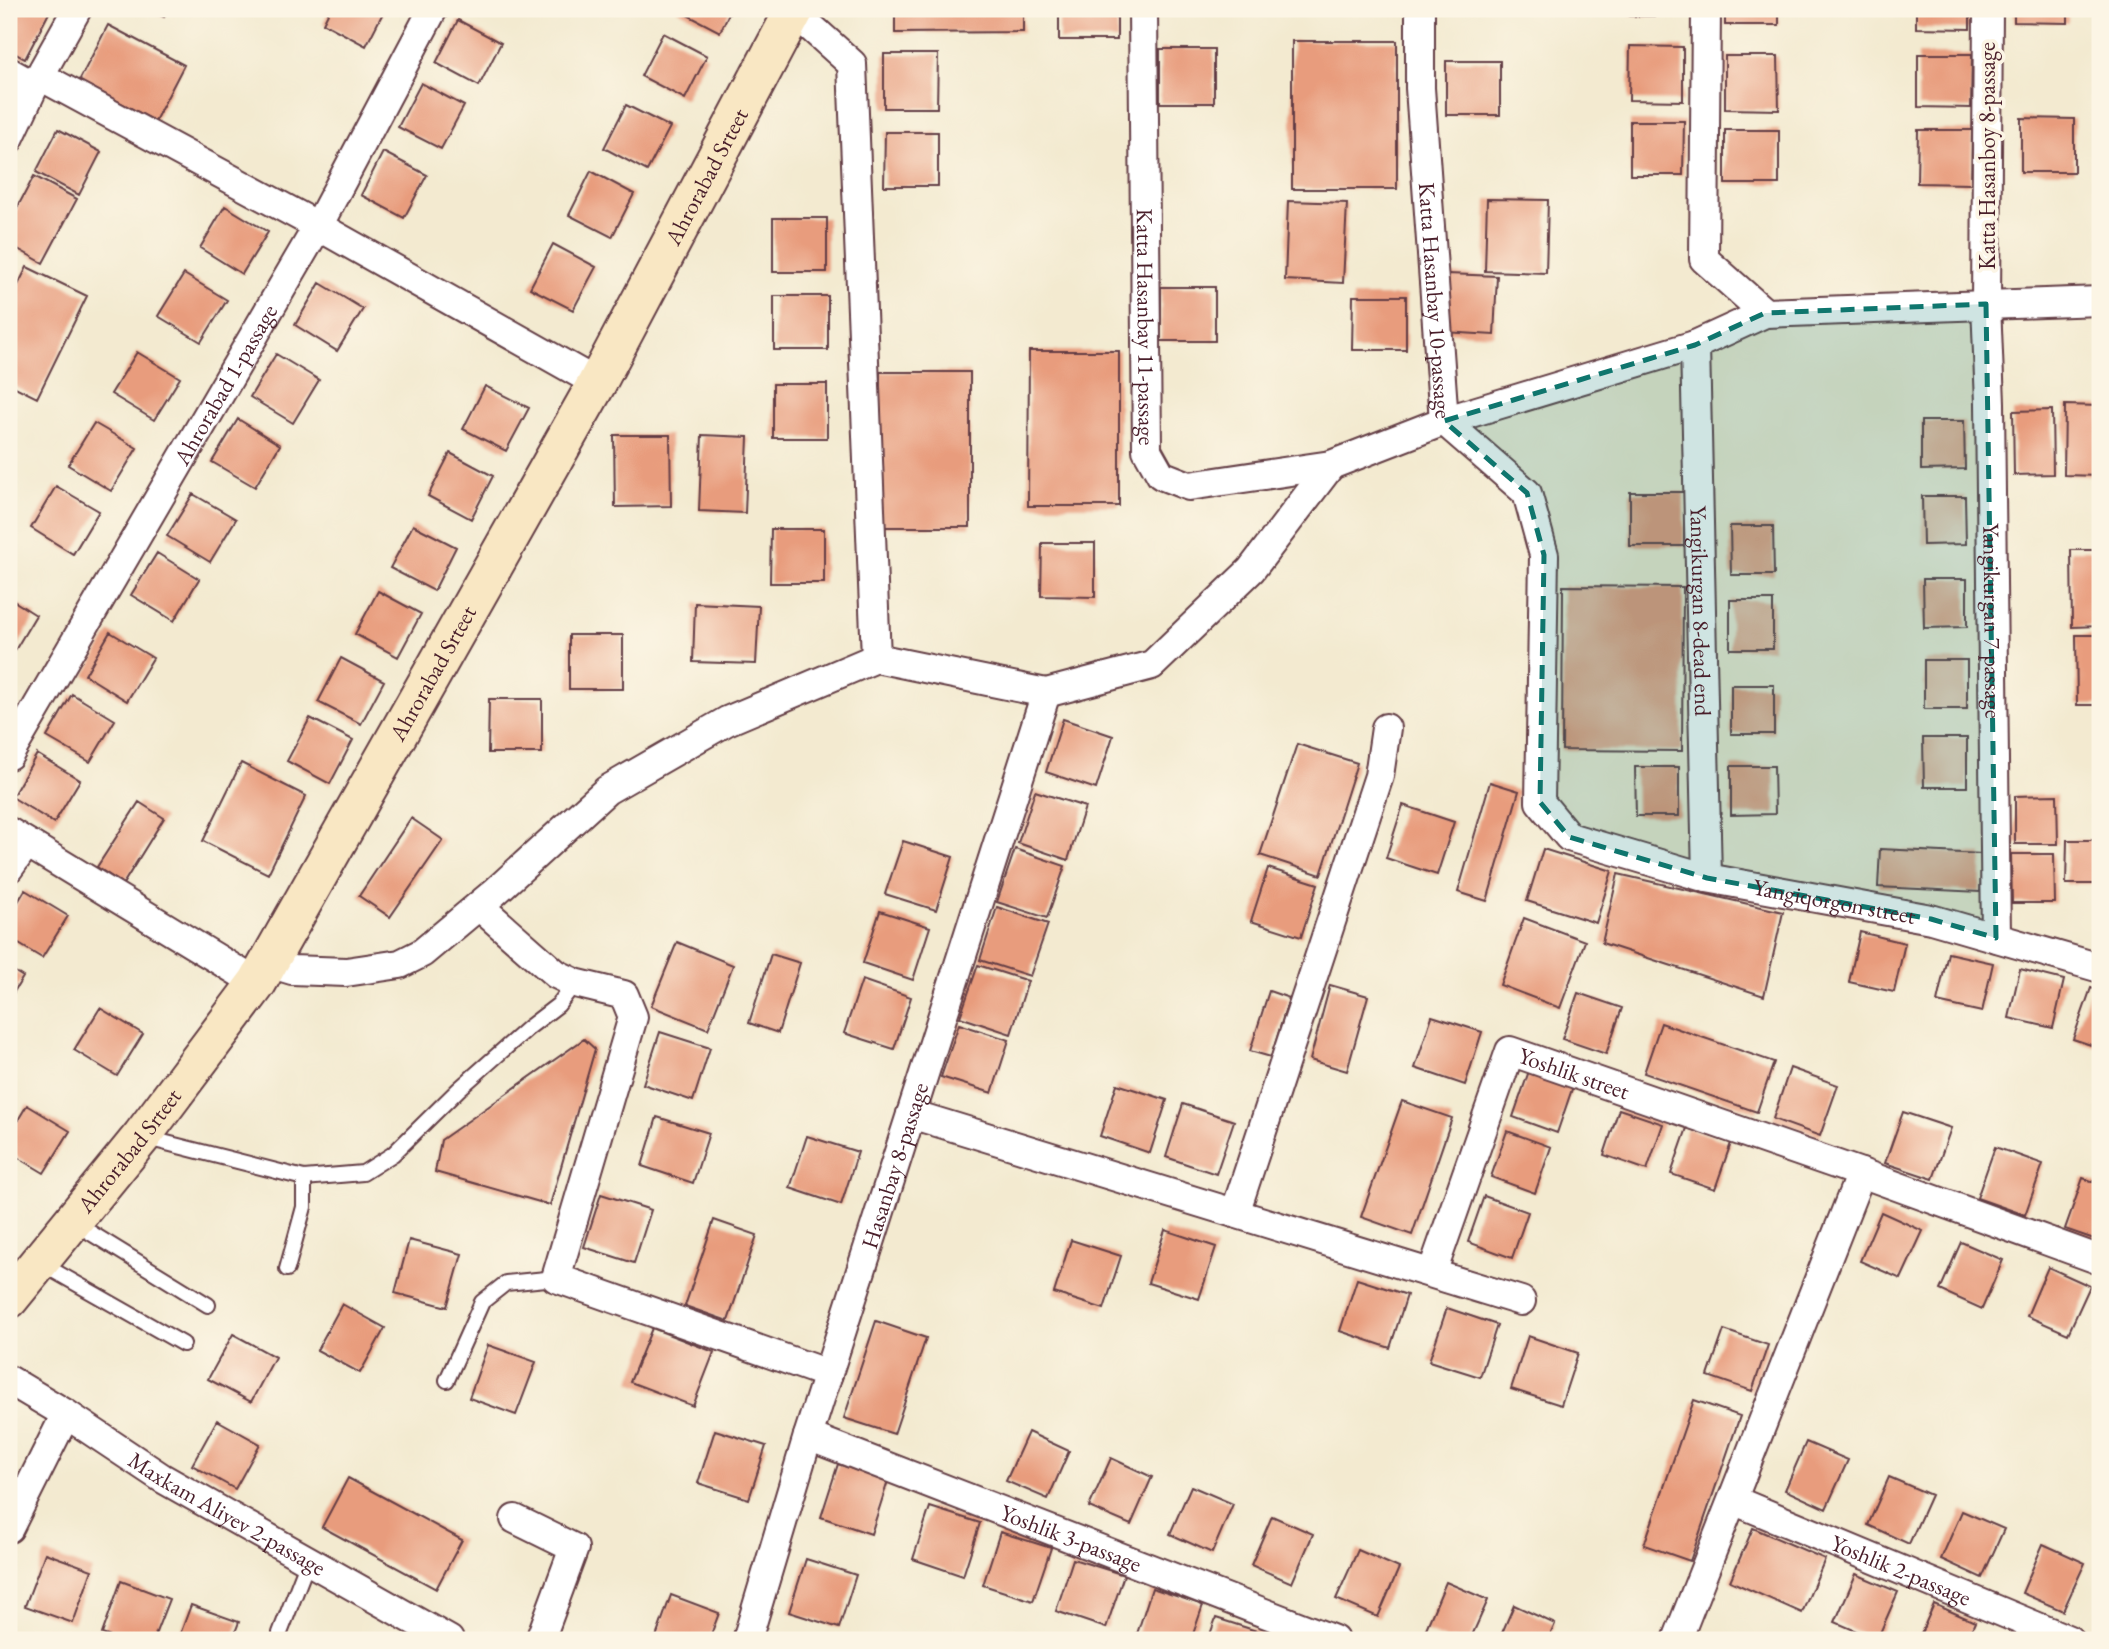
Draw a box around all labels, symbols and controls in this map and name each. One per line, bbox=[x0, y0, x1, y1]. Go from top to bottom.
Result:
street label: Katta Hasanboy 8-passage bbox=[1972, 42, 2002, 270]
street label: Ahrorabad Srteet bbox=[657, 102, 755, 251]
street label: Katta Hasanbay 10-passage bbox=[1412, 181, 1459, 420]
street label: Katta Hasanbay 11-passage bbox=[1130, 208, 1162, 446]
street label: Ahrorabad 1-passage bbox=[166, 299, 284, 471]
street label: Yangikurgan 8-dead end bbox=[1684, 505, 1718, 717]
street label: Yangikurgan 7-passage bbox=[1976, 523, 2009, 719]
street label: Ahrorabad Srteet bbox=[382, 599, 483, 747]
street label: Yangiqorgon street bbox=[1751, 872, 1919, 931]
street label: Yoshlik street bbox=[1514, 1040, 1634, 1107]
street label: Hasanbay 8-passage bbox=[854, 1079, 935, 1252]
street label: Ahrorabad Srteet bbox=[70, 1081, 188, 1220]
street label: Maxkam Aliyev 2-passage bbox=[123, 1445, 331, 1582]
street label: Yoshlik 3-passage bbox=[996, 1497, 1146, 1579]
street label: Yoshlik 2-passage bbox=[1826, 1527, 1976, 1613]

